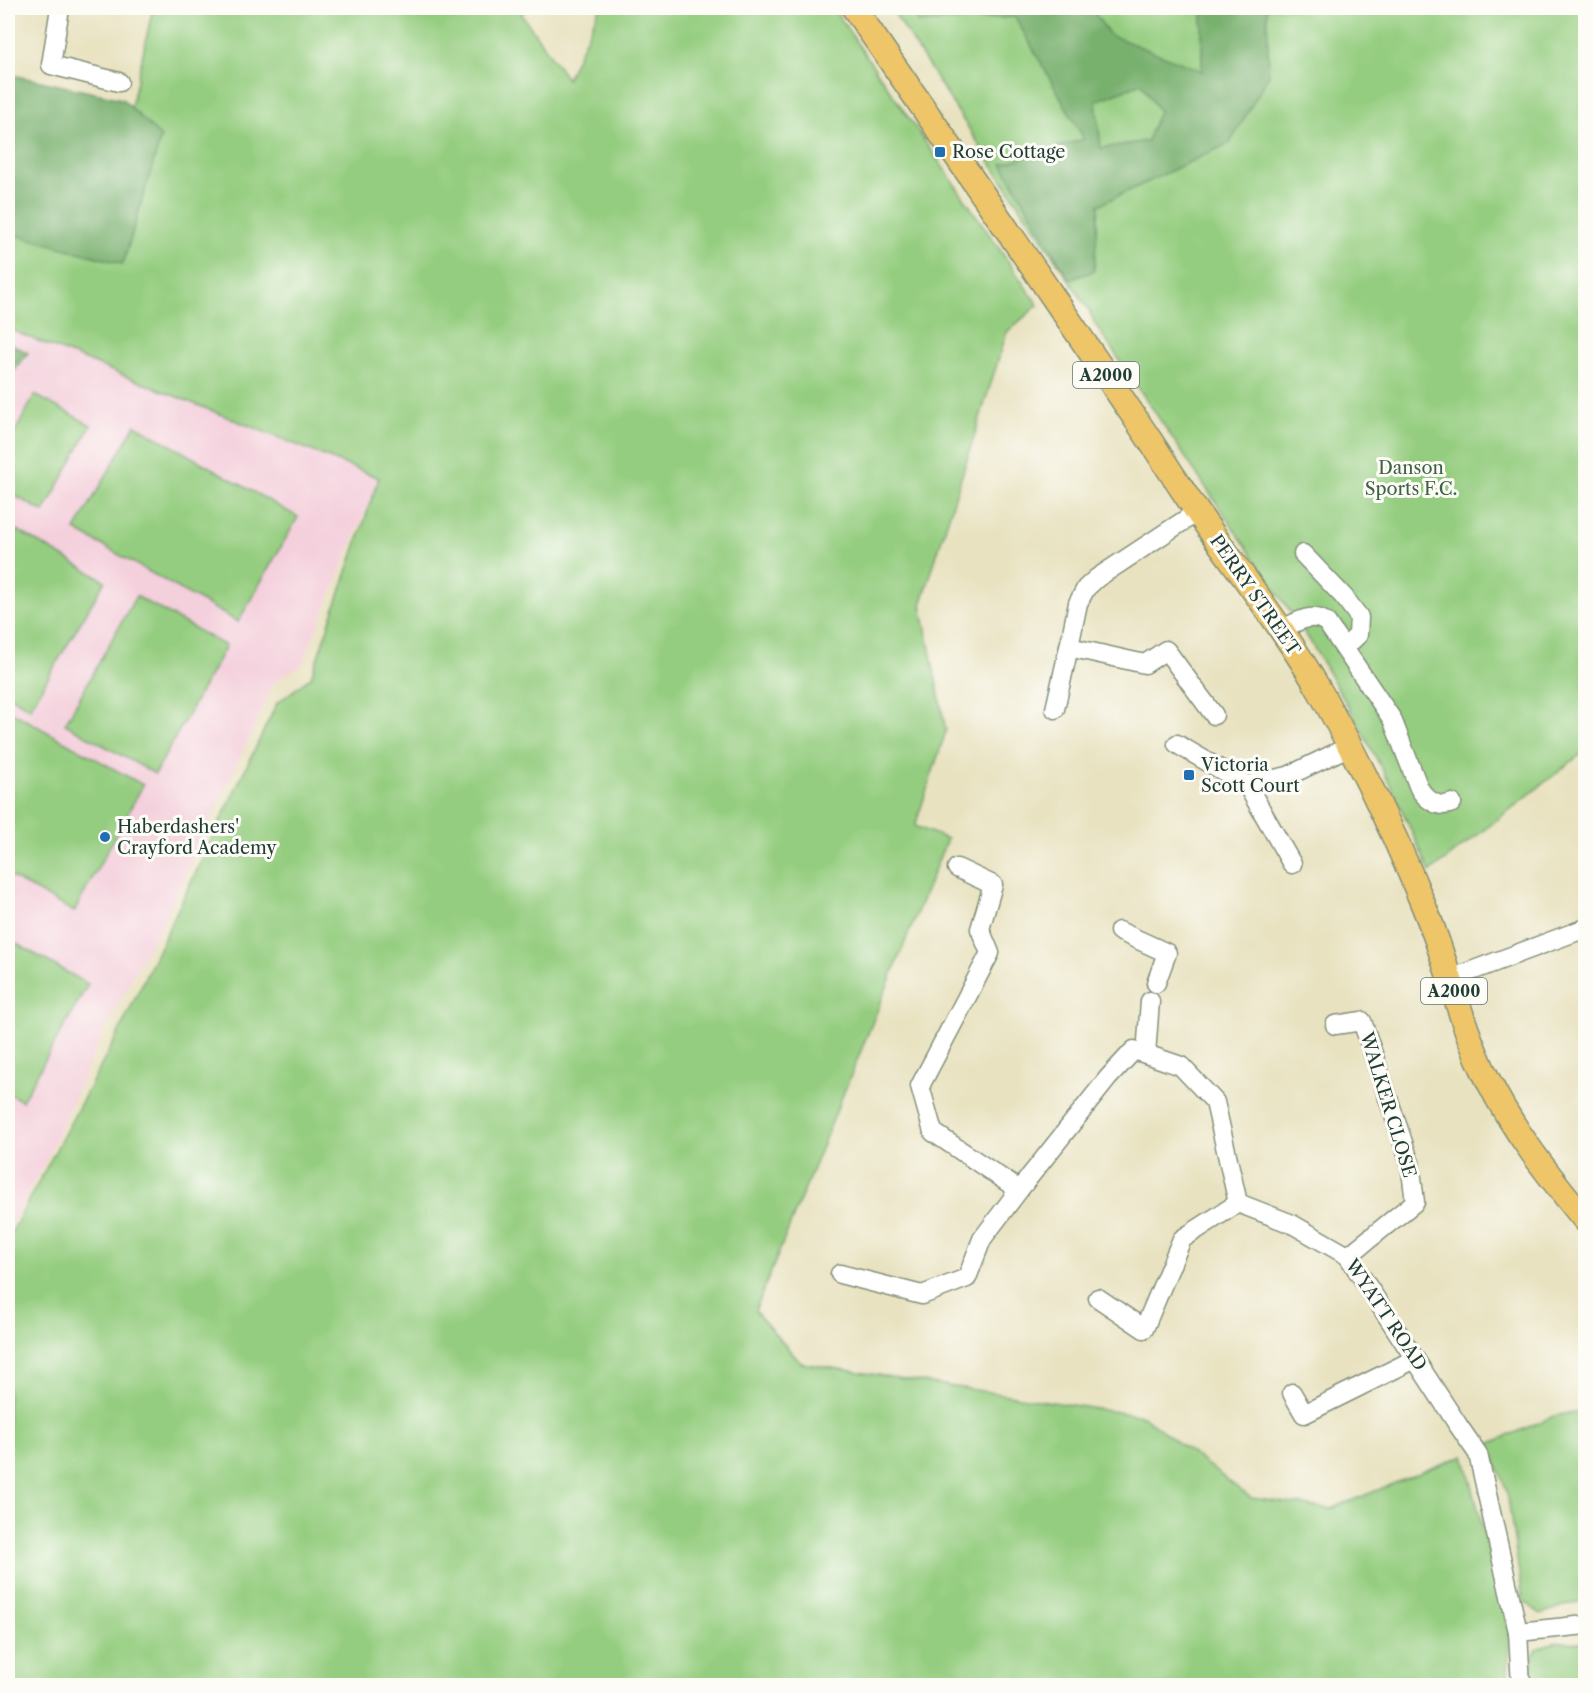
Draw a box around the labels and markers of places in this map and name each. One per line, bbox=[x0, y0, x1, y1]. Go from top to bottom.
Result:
place label: Rose Cottage bbox=[952, 141, 1065, 163]
marker: Rose Cottage bbox=[933, 145, 947, 159]
place label: Victoria Scott Court bbox=[1200, 754, 1300, 797]
marker: Victoria Scott Court bbox=[1182, 768, 1196, 782]
place label: Haberdashers' Crayford Academy bbox=[117, 816, 277, 859]
marker: Haberdashers' Crayford Academy bbox=[98, 830, 112, 844]

